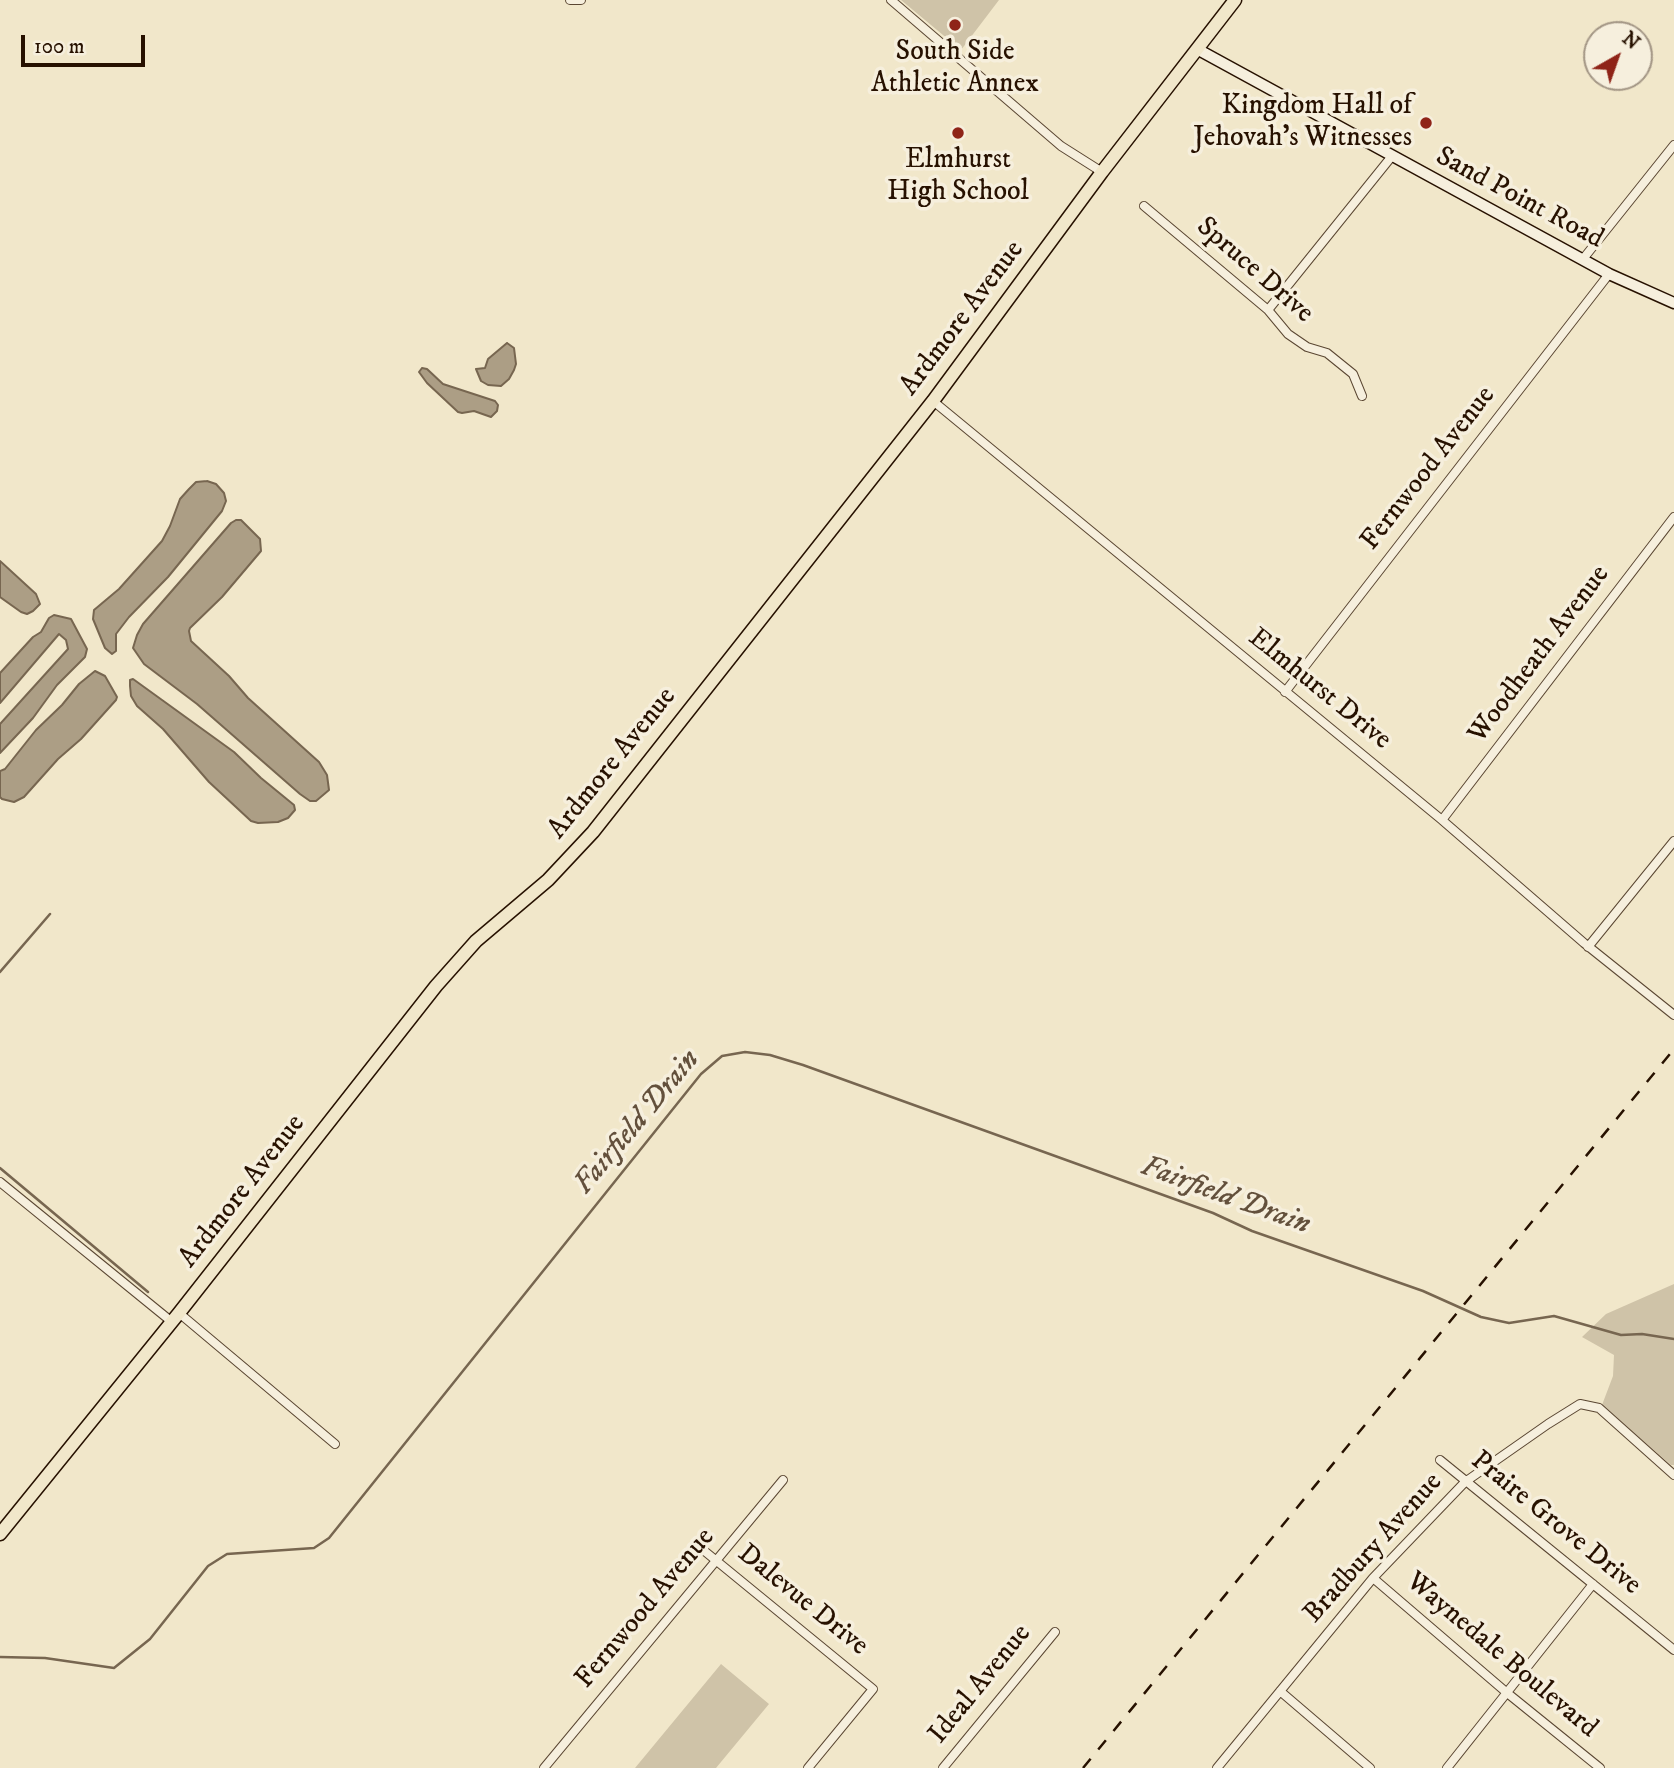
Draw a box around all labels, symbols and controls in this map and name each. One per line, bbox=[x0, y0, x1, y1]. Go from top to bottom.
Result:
marker: South Side Athletic Annex bbox=[947, 17, 963, 33]
scale bar bbox=[24, 21, 149, 65]
north arrow bbox=[1583, 21, 1653, 91]
text: N bbox=[1617, 27, 1644, 55]
text: 100 m bbox=[34, 34, 85, 60]
place label: South Side Athletic Annex bbox=[871, 36, 1039, 102]
place label: Kingdom Hall of Jehovah's Witnesses bbox=[1193, 90, 1412, 156]
marker: Kingdom Hall of Jehovah's Witnesses bbox=[1418, 115, 1434, 131]
marker: Elmhurst High School bbox=[950, 125, 966, 141]
street label: Sand Point Road bbox=[1429, 141, 1609, 257]
place label: Elmhurst High School bbox=[887, 144, 1029, 210]
street label: Spruce Drive bbox=[1188, 211, 1320, 331]
street label: Ardmore Avenue bbox=[894, 235, 1032, 403]
street label: Fernwood Avenue bbox=[1355, 380, 1503, 558]
street label: Woodheath Avenue bbox=[1462, 559, 1618, 751]
street label: Elmhurst Drive bbox=[1241, 622, 1397, 758]
street label: Ardmore Avenue bbox=[542, 681, 684, 847]
water label: Fairfield Drain bbox=[567, 1043, 709, 1203]
street label: Ardmore Avenue bbox=[173, 1109, 313, 1275]
water label: Fairfield Drain bbox=[1135, 1150, 1315, 1244]
street label: Praire Grove Drive bbox=[1463, 1445, 1647, 1603]
street label: Bradbury Avenue bbox=[1298, 1467, 1450, 1631]
street label: Fernwood Avenue bbox=[569, 1522, 723, 1696]
street label: Dalevue Drive bbox=[730, 1538, 874, 1664]
street label: Waynedale Boulevard bbox=[1398, 1566, 1604, 1746]
street label: Ideal Avenue bbox=[923, 1619, 1039, 1751]

